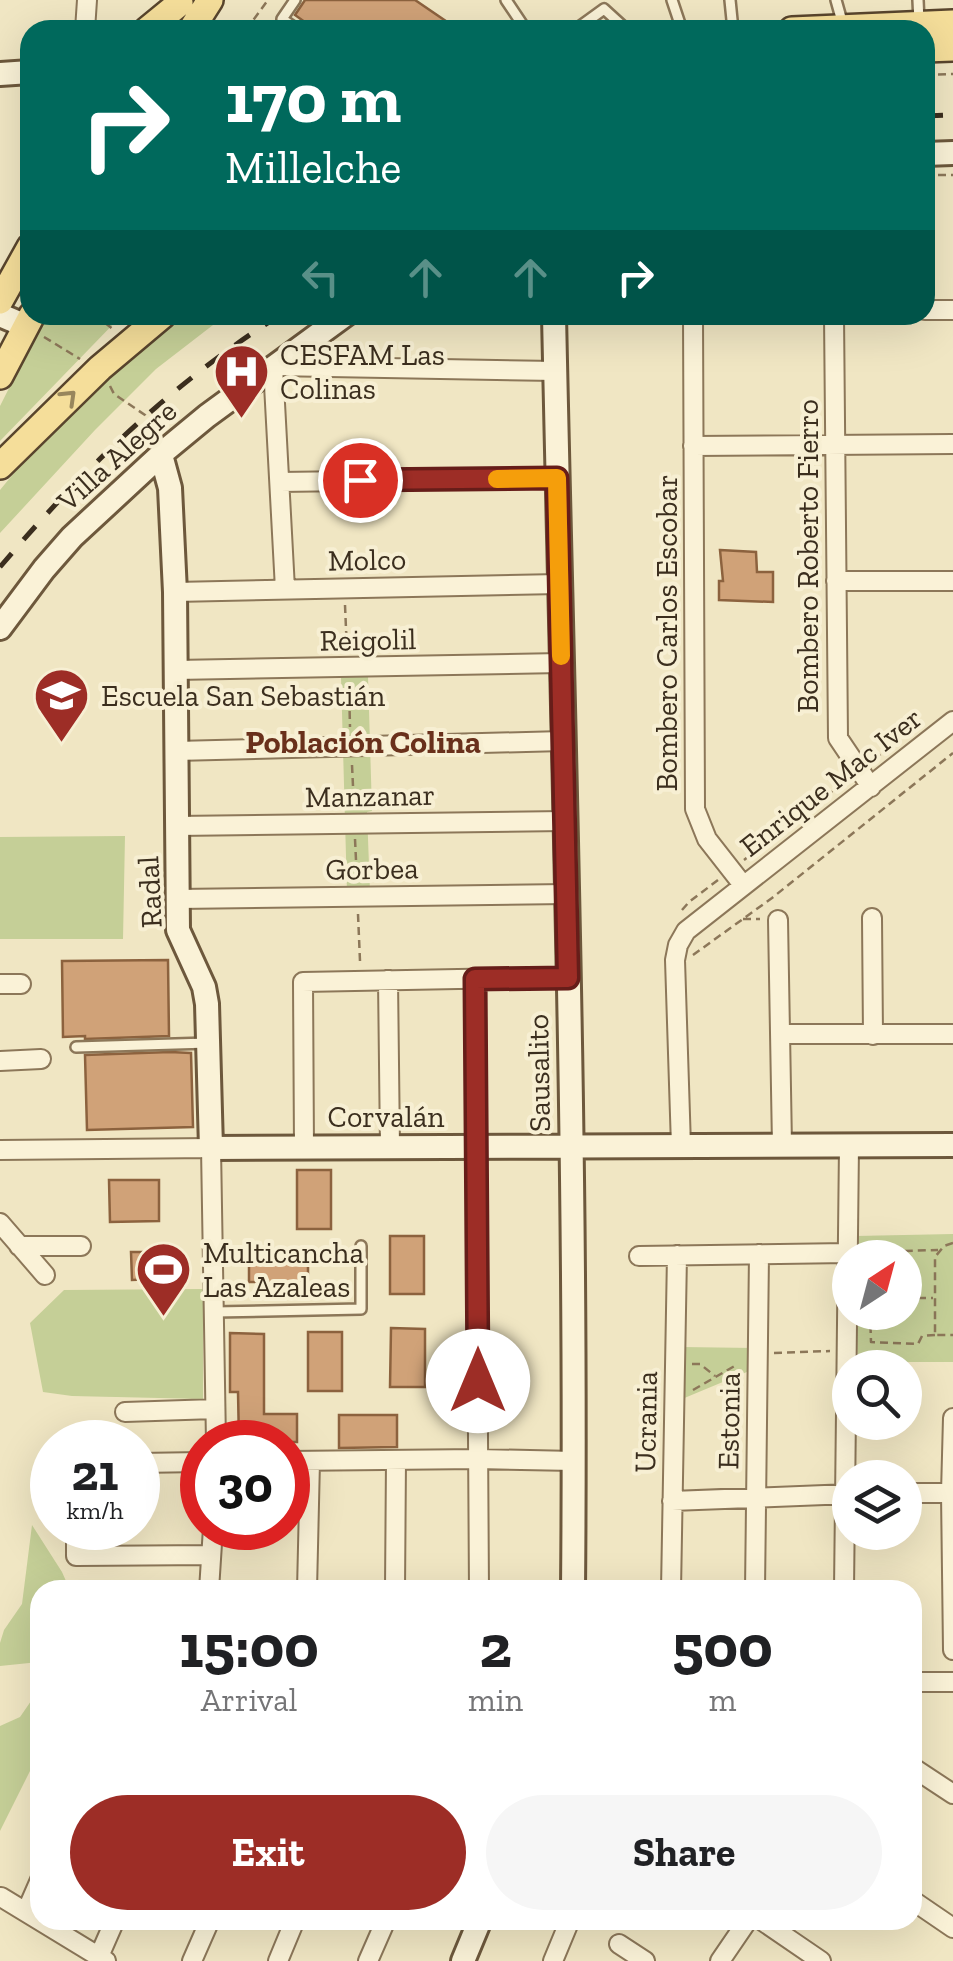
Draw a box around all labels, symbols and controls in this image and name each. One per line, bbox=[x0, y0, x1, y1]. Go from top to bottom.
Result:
text: 170 m bbox=[225, 56, 401, 140]
icon: right bbox=[60, 60, 190, 190]
text: Millelche bbox=[225, 141, 402, 195]
icon: left bbox=[293, 250, 348, 305]
icon: ahead bbox=[398, 250, 453, 305]
icon: ahead bbox=[503, 250, 558, 305]
icon: right bbox=[608, 250, 663, 305]
place label: CESFAM Las Colinas bbox=[280, 337, 445, 407]
hospital icon: CESFAM Las Colinas bbox=[211, 342, 271, 421]
one-way arrow bbox=[58, 391, 76, 409]
street label: Villa Alegre bbox=[49, 393, 184, 520]
street label: Bombero Roberto Fierro bbox=[790, 399, 826, 713]
pin bbox=[318, 438, 403, 523]
icon: arrive bbox=[333, 453, 388, 508]
street label: Bombero Carlos Escobar bbox=[649, 474, 685, 792]
street label: Molco bbox=[327, 541, 407, 579]
street label: Reigolil bbox=[319, 621, 417, 659]
school or university icon: Escuela San Sebastián bbox=[32, 666, 92, 745]
place label: Escuela San Sebastián bbox=[101, 678, 385, 714]
street label: Enrique Mac Iver bbox=[733, 700, 929, 864]
district label: Población Colina bbox=[245, 723, 481, 761]
street label: Manzanar bbox=[304, 777, 436, 815]
street label: Gorbea bbox=[325, 850, 419, 888]
street label: Radal bbox=[130, 855, 170, 929]
street label: Sausalito bbox=[520, 1014, 558, 1132]
street label: Corvalán bbox=[328, 1099, 444, 1135]
place label: Multicancha Las Azaleas bbox=[203, 1235, 364, 1305]
sports icon: Multicancha Las Azaleas bbox=[134, 1240, 194, 1319]
north arrow bbox=[832, 1240, 922, 1330]
map controls bbox=[832, 1240, 922, 1550]
position arrow bbox=[426, 1329, 530, 1433]
button: search bbox=[832, 1350, 922, 1440]
street label: Ucrania bbox=[627, 1371, 665, 1473]
street label: Estonia bbox=[710, 1372, 748, 1470]
speed limit sign: 30 bbox=[180, 1420, 310, 1550]
text: 21 bbox=[71, 1443, 119, 1503]
button: layers bbox=[832, 1460, 922, 1550]
text: km/h bbox=[66, 1495, 124, 1525]
text: 15:00 bbox=[179, 1610, 319, 1682]
text: 2 bbox=[479, 1610, 512, 1682]
text: 500 bbox=[672, 1610, 773, 1682]
text: Arrival bbox=[201, 1681, 297, 1719]
text: min bbox=[468, 1681, 523, 1719]
text: m bbox=[709, 1681, 736, 1719]
button: Exit bbox=[70, 1795, 466, 1910]
button: Share bbox=[486, 1795, 882, 1910]

